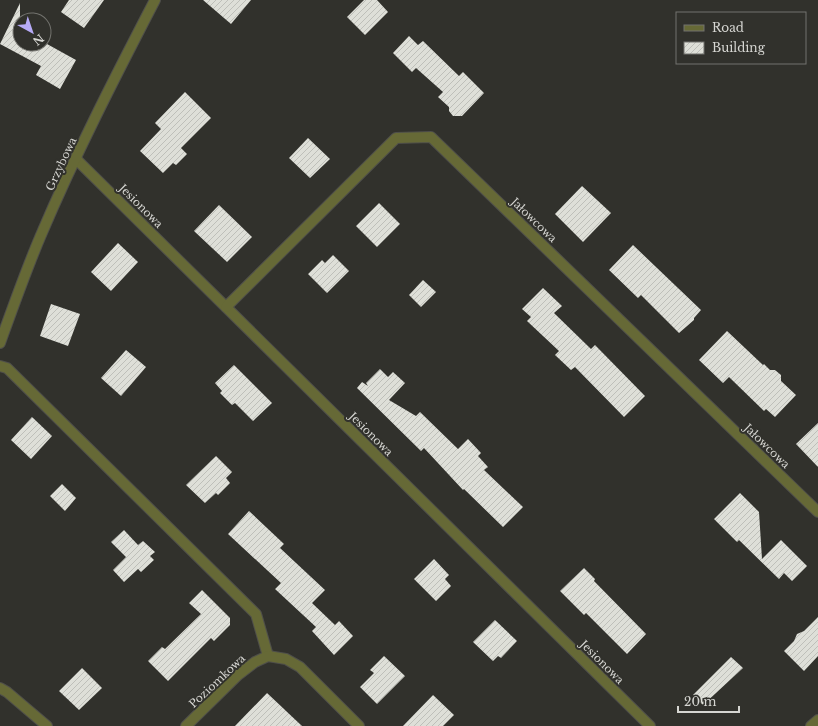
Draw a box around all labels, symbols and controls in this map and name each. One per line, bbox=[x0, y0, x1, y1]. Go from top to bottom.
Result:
north arrow bbox=[12, 12, 52, 52]
legend bbox=[676, 12, 806, 64]
text: Road bbox=[712, 20, 744, 35]
text: N bbox=[29, 31, 47, 49]
text: Building bbox=[712, 40, 766, 55]
street label: Grzybowa bbox=[43, 134, 80, 193]
street label: Jesionowa bbox=[115, 180, 166, 231]
street label: Jałowcowa bbox=[507, 193, 560, 246]
street label: Jesionowa bbox=[345, 408, 396, 459]
street label: Jałowcowa bbox=[740, 419, 793, 472]
street label: Jesionowa bbox=[576, 636, 627, 687]
street label: Poziomkowa bbox=[186, 651, 249, 711]
scale bar bbox=[678, 688, 739, 714]
text: 20 m bbox=[684, 694, 716, 709]

